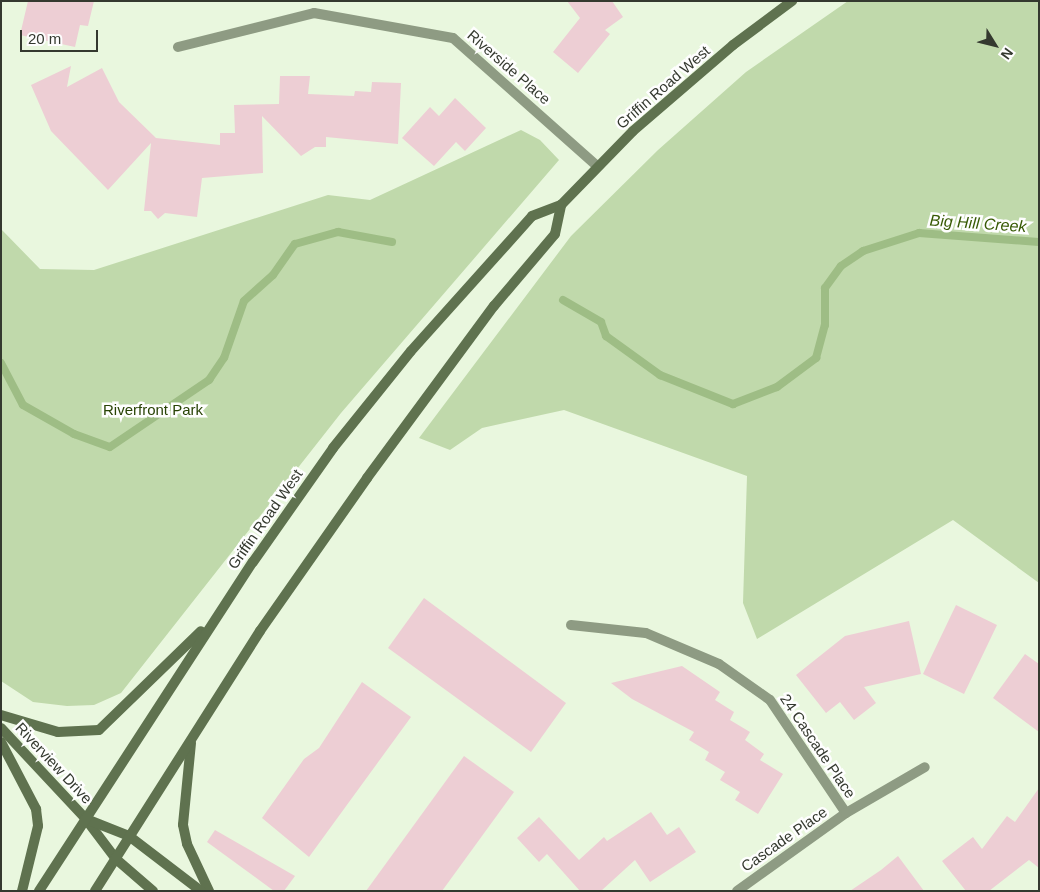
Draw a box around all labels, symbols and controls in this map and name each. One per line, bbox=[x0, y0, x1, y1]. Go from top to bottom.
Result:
scale bar bbox=[22, 20, 100, 52]
north arrow bbox=[970, 20, 1020, 70]
street label: Riverside Place bbox=[464, 26, 554, 108]
text: 20 m bbox=[28, 30, 61, 47]
street label: Griffin Road West bbox=[613, 42, 713, 132]
text: N bbox=[998, 45, 1017, 63]
water label: Big Hill Creek bbox=[929, 211, 1027, 237]
park label: Riverfront Park bbox=[103, 401, 203, 419]
street label: Griffin Road West bbox=[224, 466, 306, 572]
street label: 24 Cascade Place bbox=[776, 691, 860, 801]
street label: Riverview Drive bbox=[12, 719, 96, 807]
street label: Cascade Place bbox=[738, 803, 830, 875]

